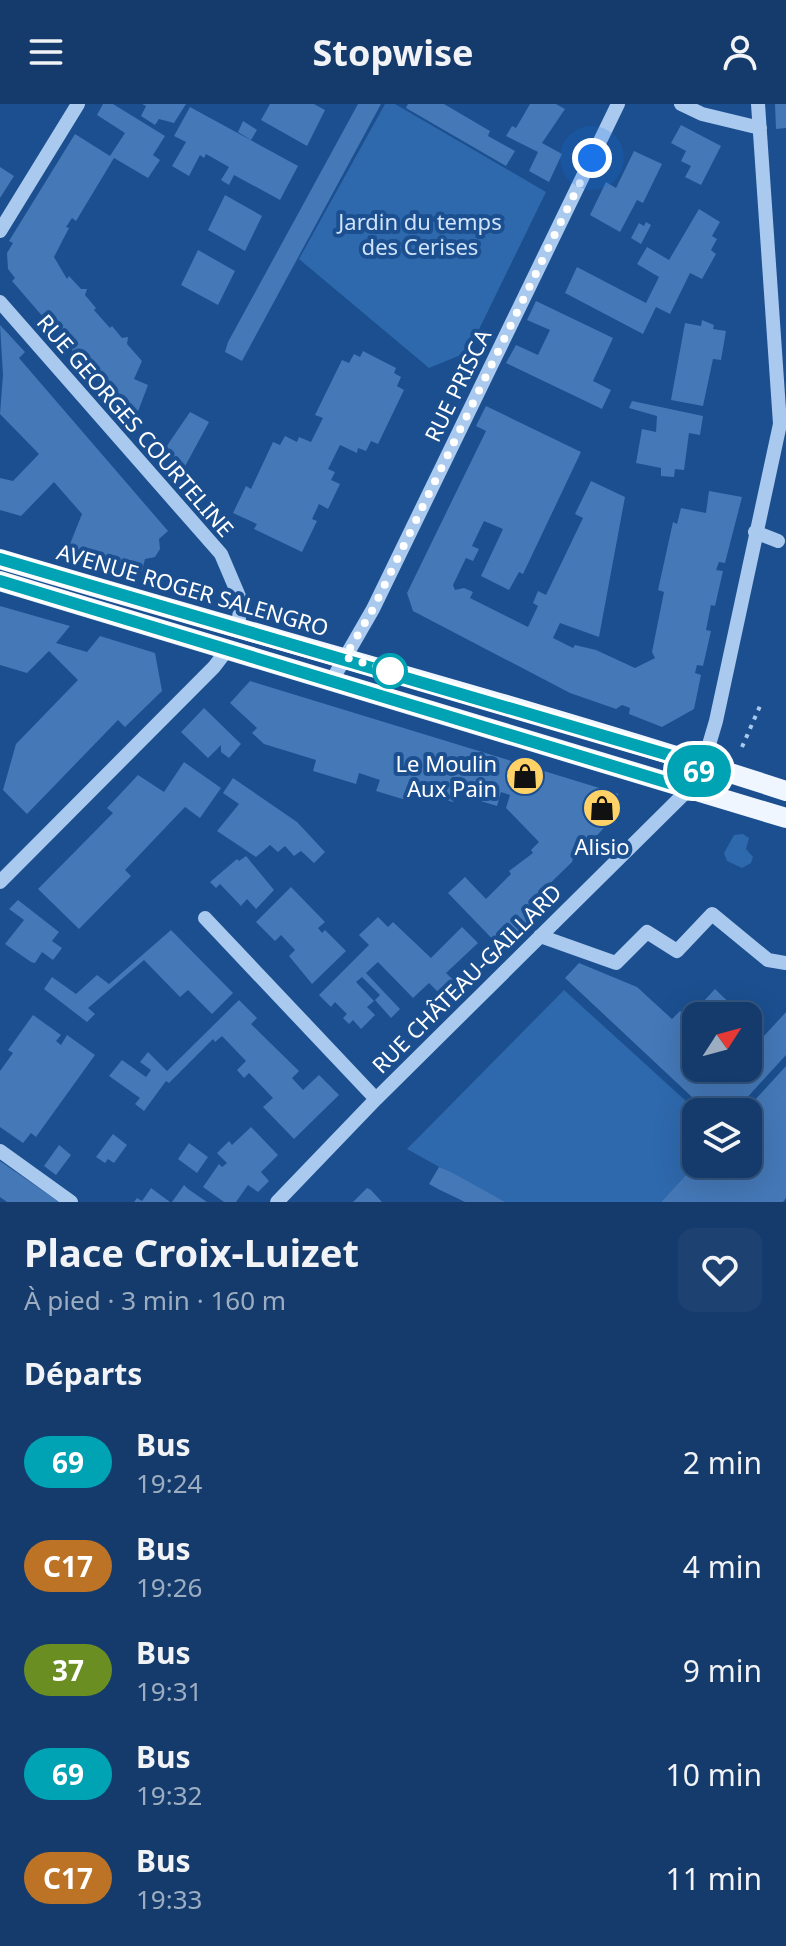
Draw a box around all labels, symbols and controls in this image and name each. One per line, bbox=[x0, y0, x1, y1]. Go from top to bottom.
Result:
text: Stopwise bbox=[312, 28, 474, 77]
icon: menu bbox=[24, 30, 68, 74]
icon: person bbox=[718, 30, 762, 74]
your location bbox=[572, 138, 612, 178]
park label: Jardin du temps des Cerises bbox=[336, 206, 502, 261]
street label: RUE GEORGES COURTELINE bbox=[31, 307, 241, 543]
street label: RUE PRISCA bbox=[417, 323, 498, 447]
street label: AVENUE ROGER SALENGRO bbox=[54, 536, 332, 642]
unlabelled marker bbox=[373, 654, 407, 688]
line badge: 69 bbox=[663, 745, 735, 797]
place label: Le Moulin Aux Pain bbox=[396, 748, 497, 803]
text: 69 bbox=[683, 752, 715, 790]
shop icon: Le Moulin Aux Pain bbox=[504, 755, 546, 797]
shop icon: Alisio bbox=[581, 787, 623, 829]
place label: Alisio bbox=[575, 831, 629, 861]
street label: RUE CHÂTEAU-GAILLARD bbox=[365, 877, 567, 1079]
north arrow bbox=[682, 1002, 762, 1082]
map controls bbox=[682, 1002, 762, 1178]
button: layers bbox=[682, 1098, 762, 1178]
text: Place Croix-Luizet bbox=[24, 1226, 359, 1278]
button: heart bbox=[678, 1228, 762, 1312]
text: À pied · 3 min · 160 m bbox=[24, 1282, 286, 1318]
text: Départs bbox=[24, 1353, 142, 1394]
text: Bus bbox=[136, 1424, 191, 1465]
text: 2 min bbox=[683, 1442, 762, 1483]
text: 69 bbox=[52, 1443, 84, 1481]
text: 19:24 bbox=[136, 1465, 202, 1501]
text: Bus bbox=[136, 1528, 191, 1569]
text: 4 min bbox=[683, 1546, 762, 1587]
text: C17 bbox=[43, 1547, 93, 1585]
text: 19:26 bbox=[136, 1569, 202, 1605]
text: Bus bbox=[136, 1632, 191, 1673]
text: 9 min bbox=[683, 1650, 762, 1691]
text: 37 bbox=[52, 1651, 84, 1689]
text: 19:31 bbox=[136, 1673, 202, 1709]
text: Bus bbox=[136, 1736, 191, 1777]
text: 10 min bbox=[666, 1754, 762, 1795]
text: 69 bbox=[52, 1755, 84, 1793]
text: 19:32 bbox=[136, 1777, 202, 1813]
text: Bus bbox=[136, 1840, 191, 1881]
text: 11 min bbox=[666, 1858, 762, 1899]
text: C17 bbox=[43, 1859, 93, 1897]
text: 19:33 bbox=[136, 1881, 202, 1917]

